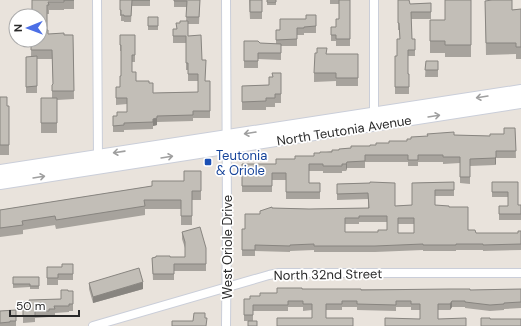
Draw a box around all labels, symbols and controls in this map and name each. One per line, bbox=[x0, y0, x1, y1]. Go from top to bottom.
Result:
north arrow bbox=[8, 8, 48, 48]
text: N bbox=[11, 24, 25, 32]
one-way arrow bbox=[476, 93, 489, 101]
street label: North Teutonia Avenue bbox=[275, 111, 413, 150]
one-way arrow bbox=[427, 112, 440, 120]
one-way arrow bbox=[244, 129, 257, 137]
place label: Teutonia & Oriole bbox=[216, 147, 267, 179]
one-way arrow bbox=[112, 148, 125, 156]
one-way arrow bbox=[160, 153, 173, 161]
marker: Teutonia & Oriole bbox=[203, 157, 213, 167]
one-way arrow bbox=[32, 173, 45, 181]
street label: West Oriole Drive bbox=[219, 195, 236, 299]
street label: North 32nd Street bbox=[274, 265, 382, 284]
scale bar bbox=[10, 292, 79, 318]
text: 50 m bbox=[16, 298, 45, 314]

